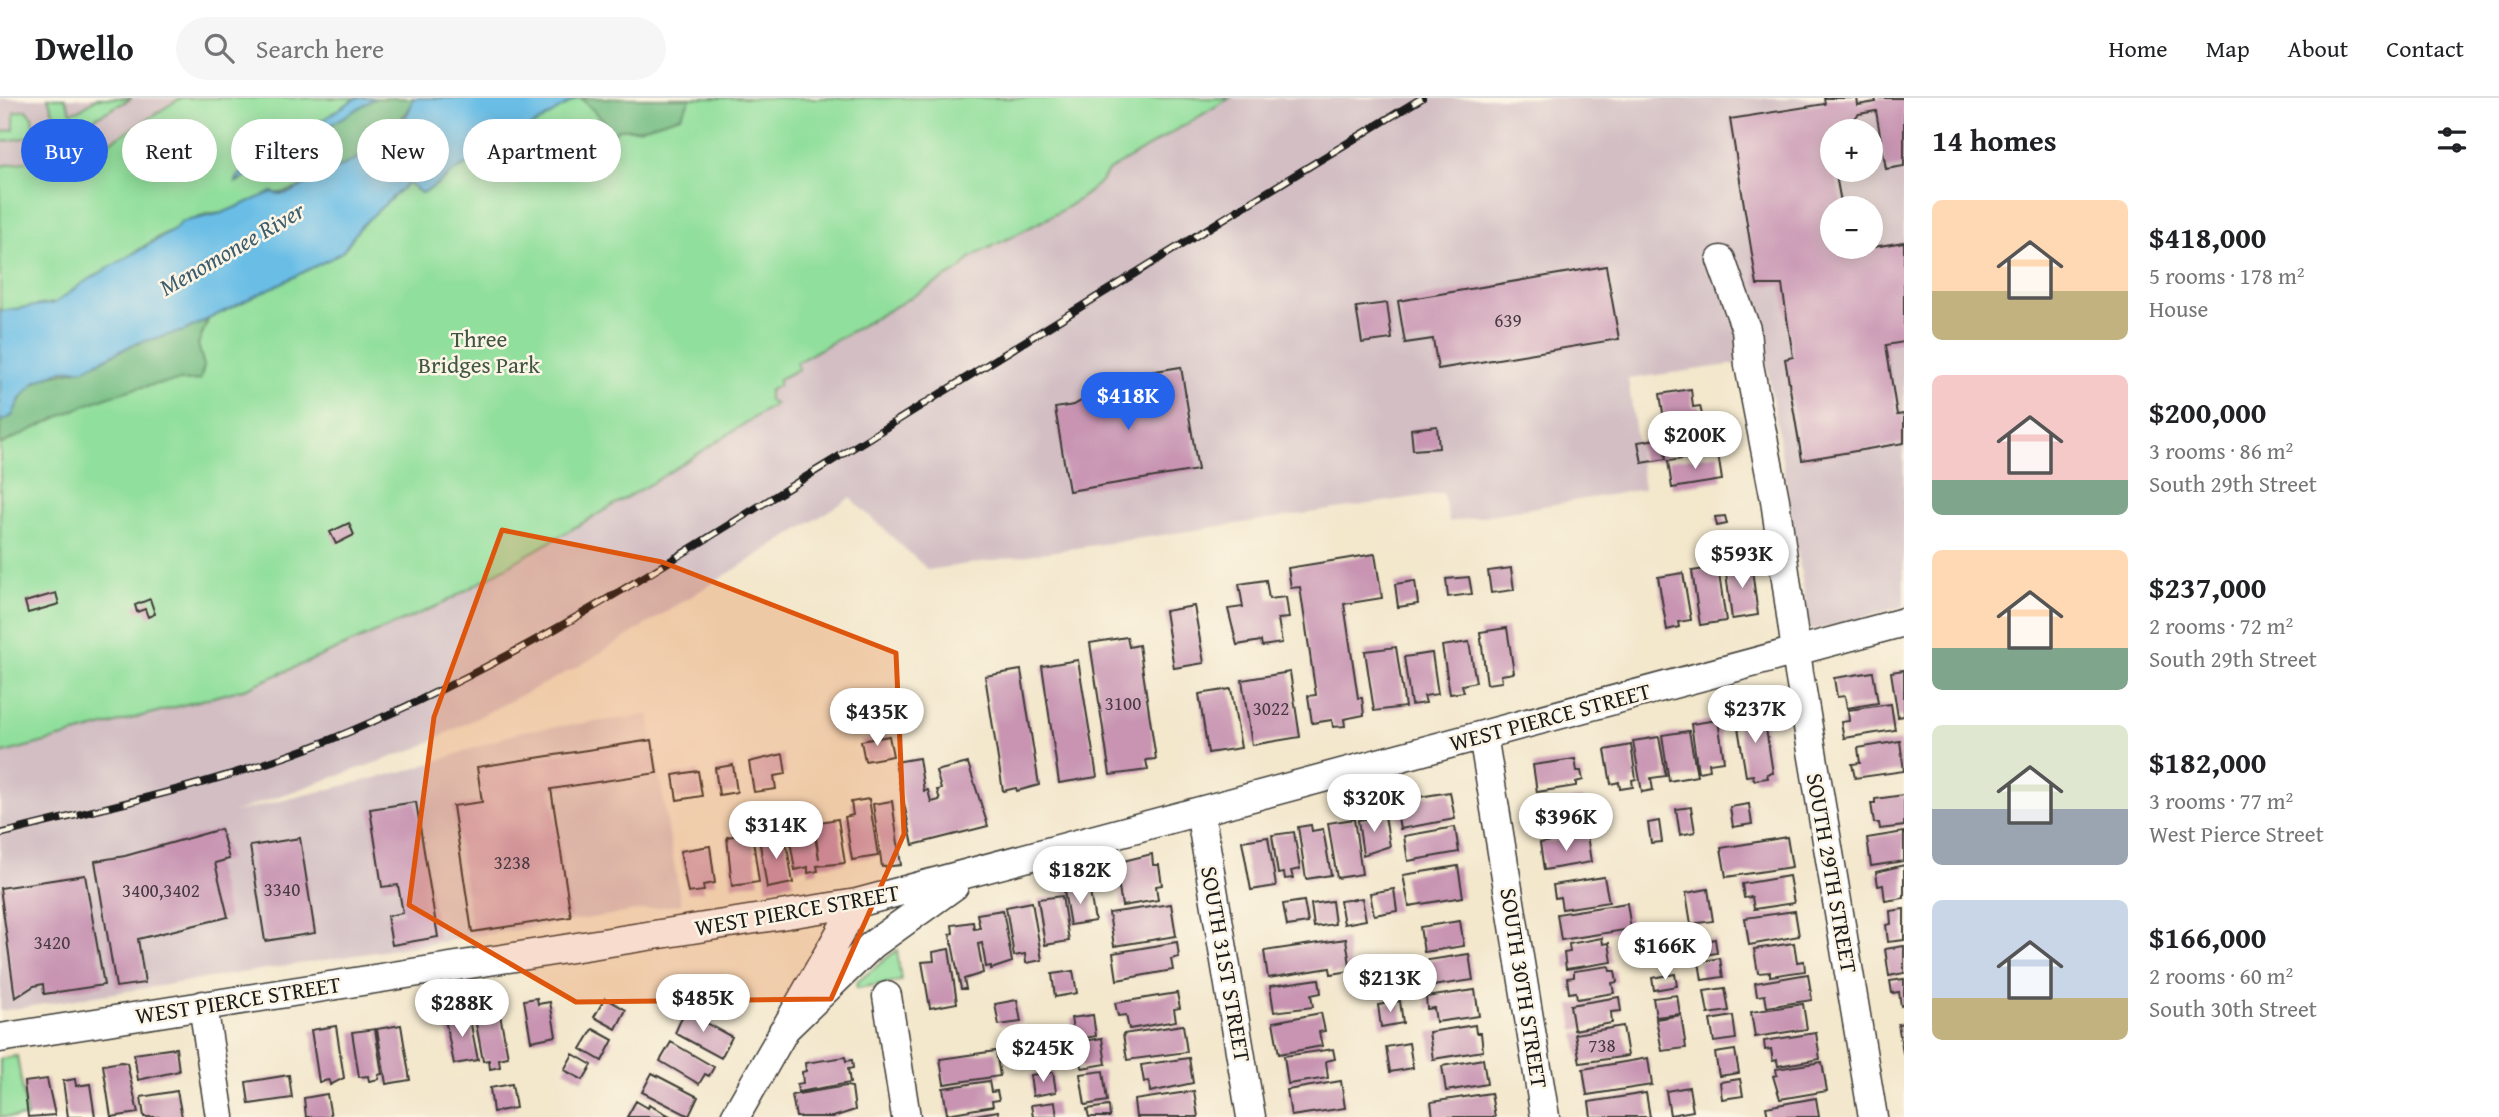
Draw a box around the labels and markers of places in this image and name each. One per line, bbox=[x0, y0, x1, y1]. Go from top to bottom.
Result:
pin: $418K bbox=[1079, 372, 1177, 432]
pin: $200K bbox=[1646, 412, 1744, 471]
pin: $593K bbox=[1693, 531, 1791, 590]
pin: $237K bbox=[1706, 686, 1804, 745]
pin: $435K bbox=[828, 688, 926, 748]
pin: $320K bbox=[1325, 774, 1423, 834]
pin: $396K bbox=[1517, 794, 1615, 853]
pin: $314K bbox=[727, 802, 825, 861]
pin: $182K bbox=[1031, 846, 1129, 906]
pin: $166K bbox=[1616, 922, 1714, 982]
pin: $213K bbox=[1341, 954, 1439, 1014]
pin: $485K bbox=[654, 974, 752, 1034]
pin: $288K bbox=[413, 979, 511, 1039]
pin: $245K bbox=[994, 1024, 1092, 1084]

